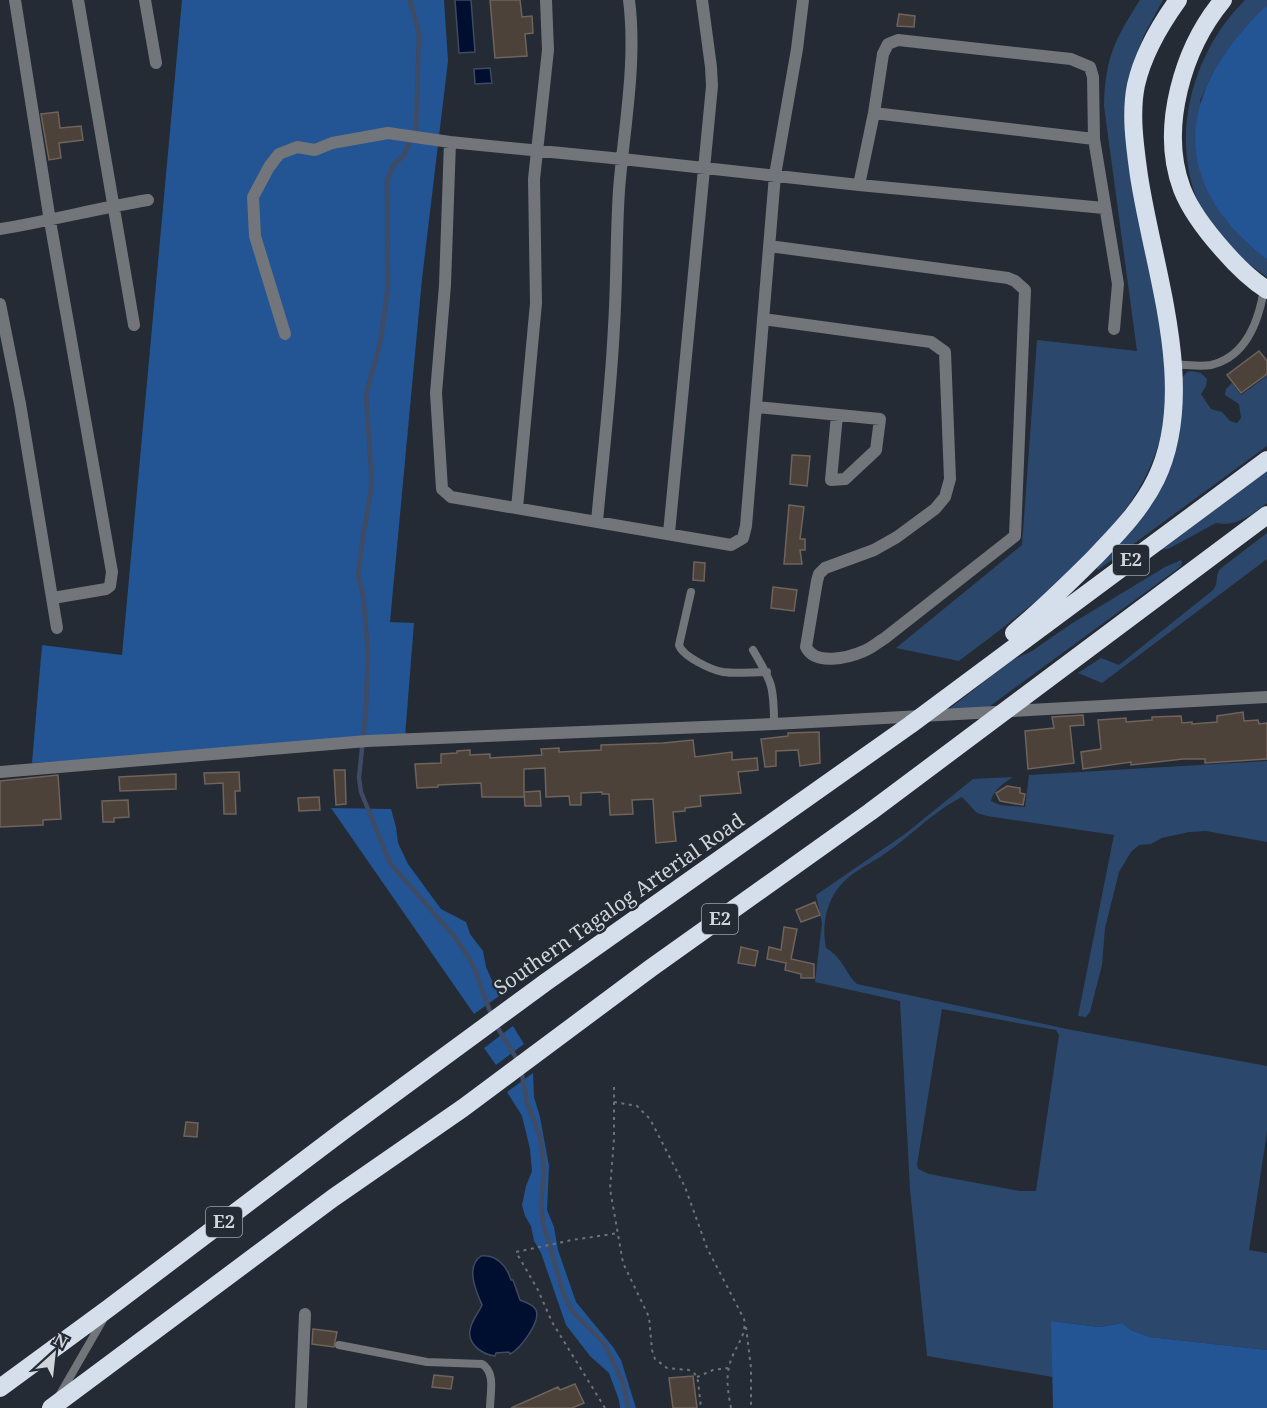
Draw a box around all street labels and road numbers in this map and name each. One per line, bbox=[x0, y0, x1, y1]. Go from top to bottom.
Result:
road number: E2 bbox=[1113, 545, 1149, 575]
street label: Southern Tagalog Arterial Road bbox=[488, 807, 749, 1001]
road number: E2 bbox=[702, 904, 738, 934]
road number: E2 bbox=[206, 1207, 242, 1237]

